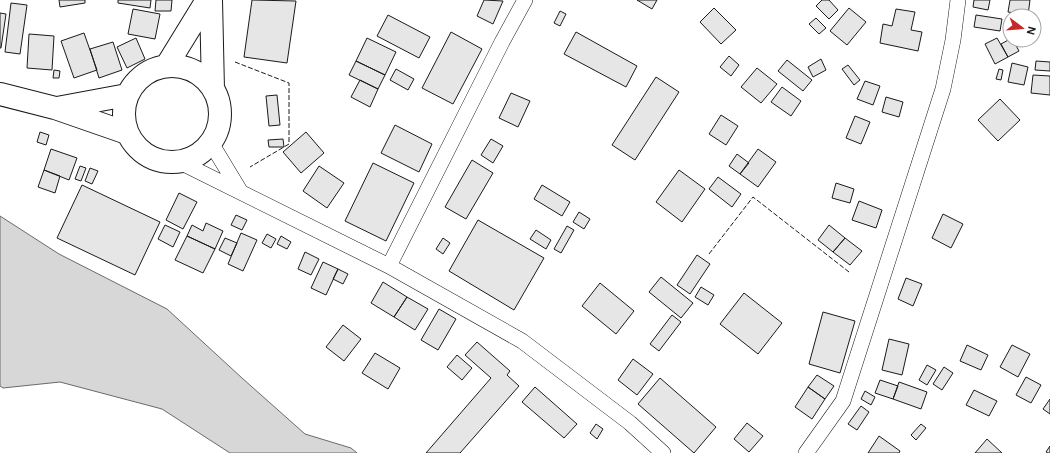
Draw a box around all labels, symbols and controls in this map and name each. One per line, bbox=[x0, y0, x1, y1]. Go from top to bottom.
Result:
north arrow bbox=[1002, 8, 1042, 48]
text: N bbox=[1024, 25, 1039, 37]

